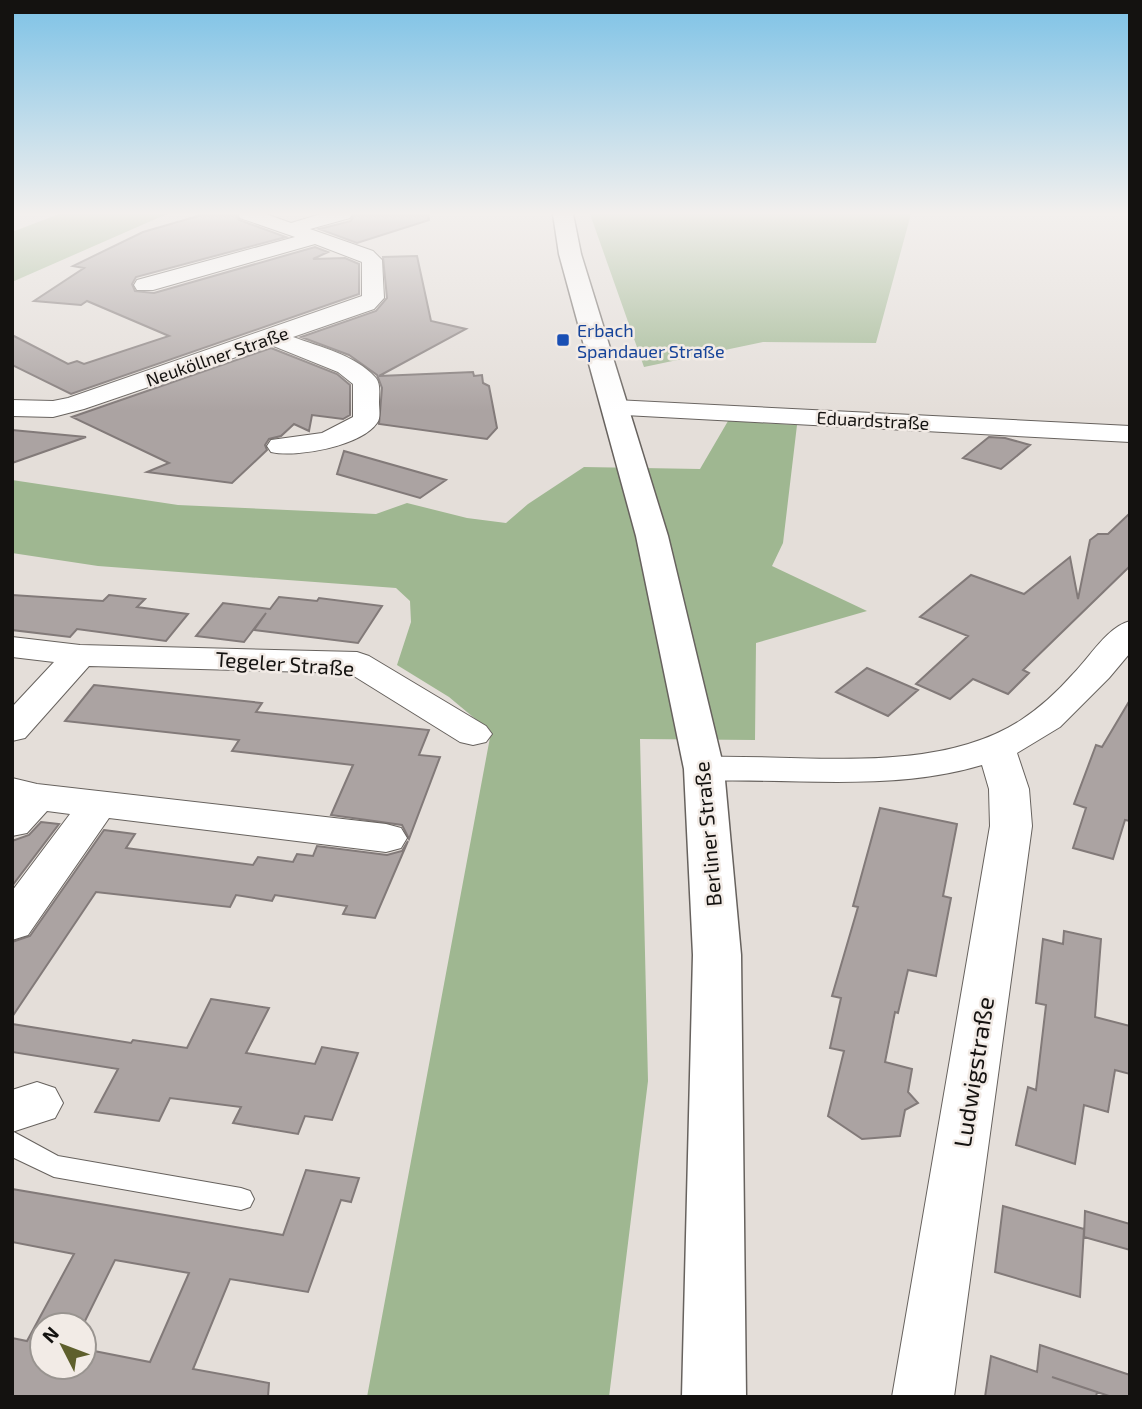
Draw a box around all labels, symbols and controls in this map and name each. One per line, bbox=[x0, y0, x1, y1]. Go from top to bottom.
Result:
place label: Erbach Spandauer Straße bbox=[577, 319, 725, 362]
street label: Neuköllner Straße bbox=[143, 321, 291, 391]
marker: Erbach Spandauer Straße bbox=[555, 332, 571, 348]
street label: Eduardstraße bbox=[816, 406, 930, 434]
street label: Tegeler Straße bbox=[215, 646, 355, 680]
street label: Berliner Straße bbox=[688, 760, 726, 908]
street label: Ludwigstraße bbox=[947, 995, 999, 1149]
north arrow bbox=[28, 1311, 98, 1381]
text: N bbox=[37, 1321, 63, 1347]

